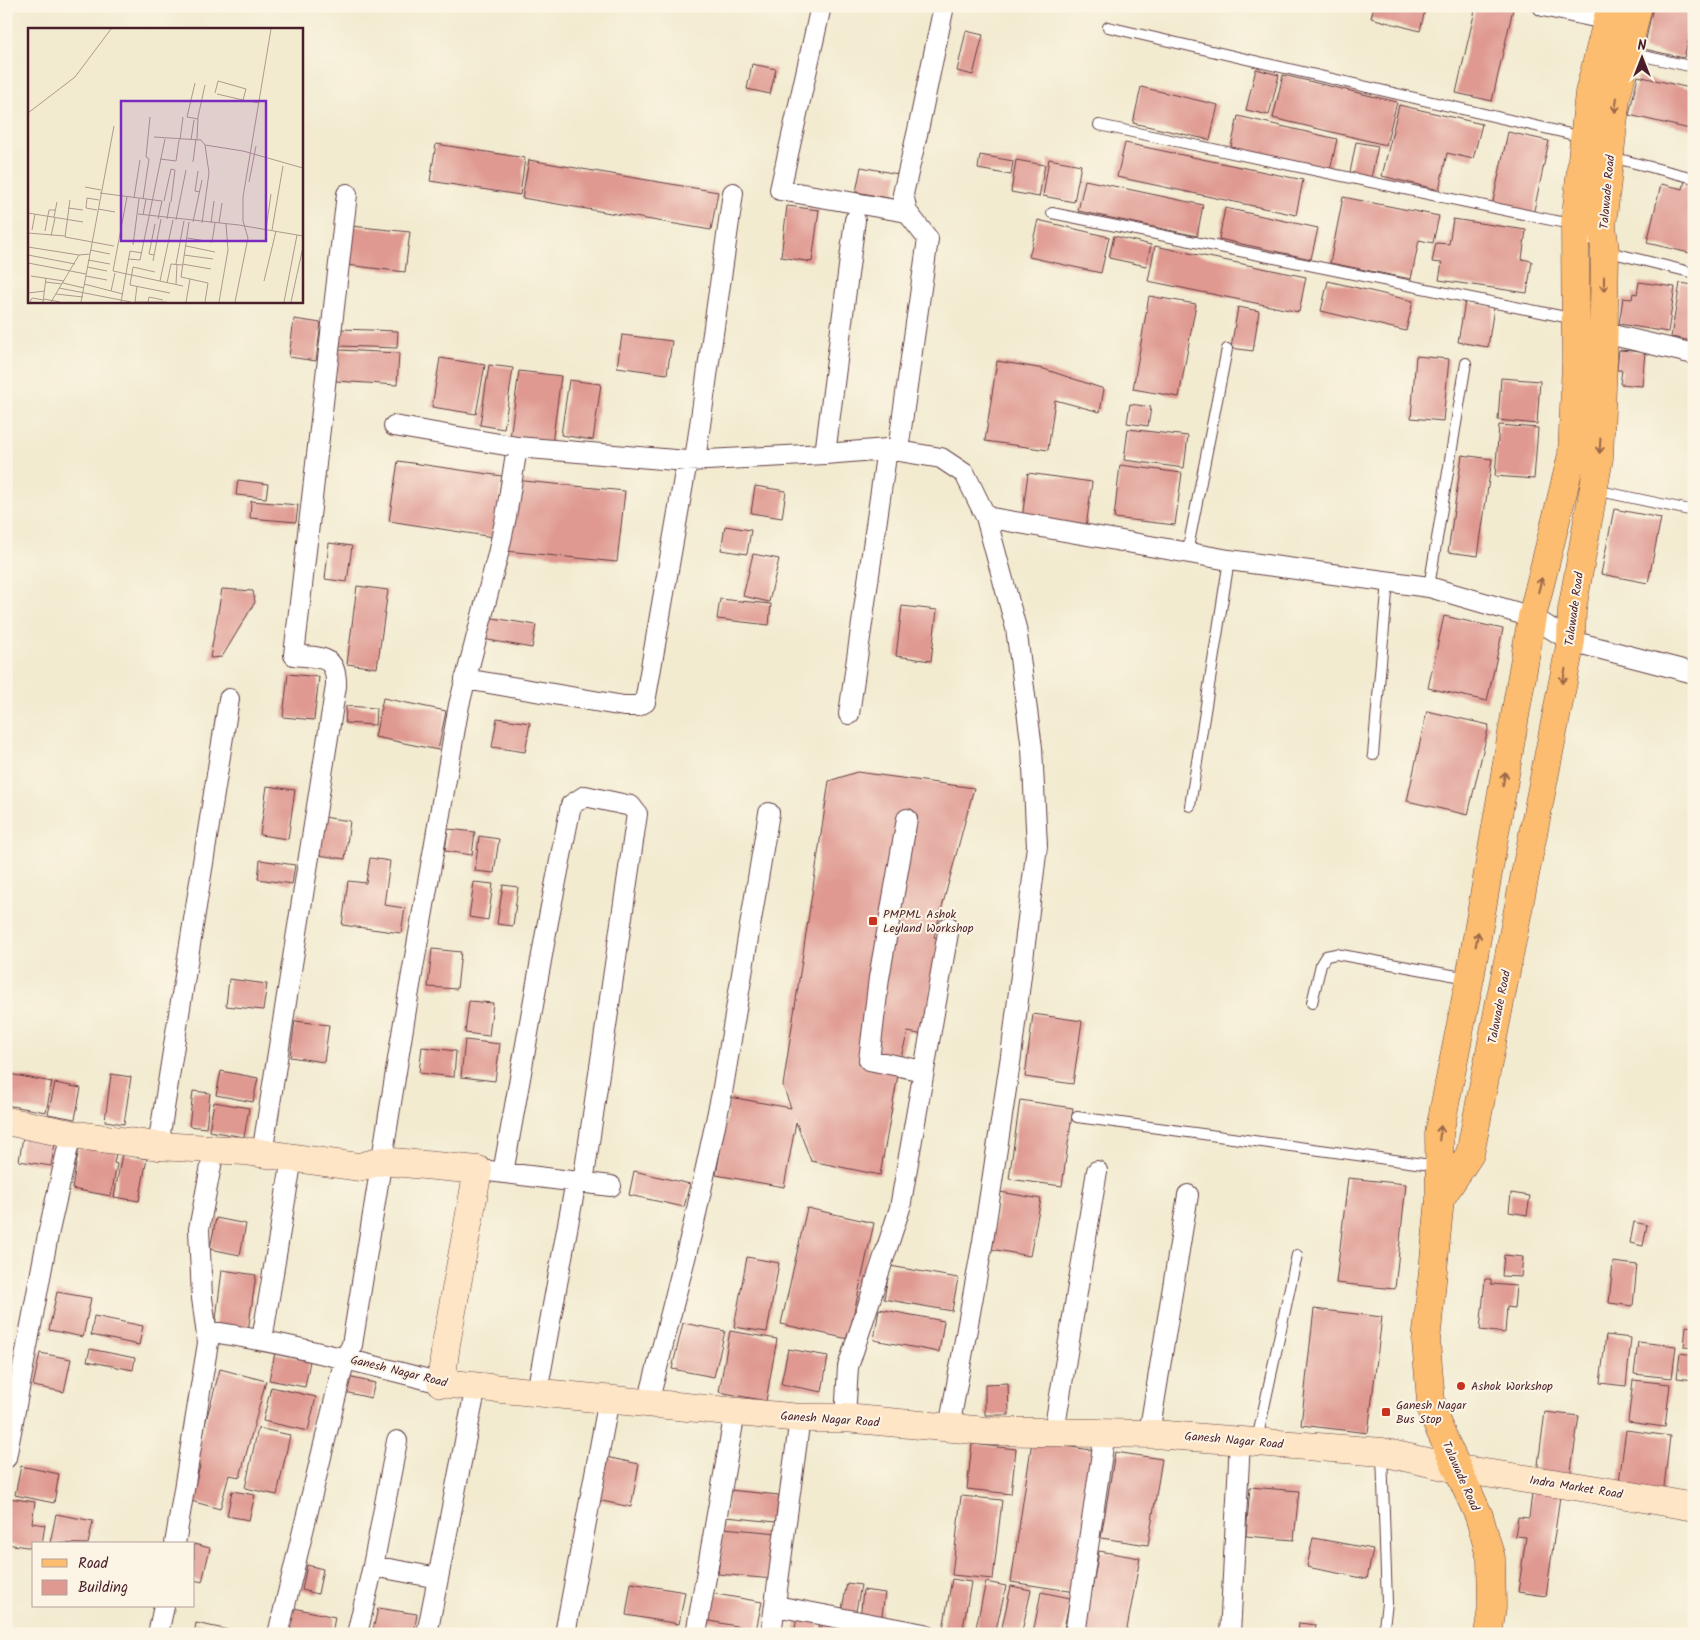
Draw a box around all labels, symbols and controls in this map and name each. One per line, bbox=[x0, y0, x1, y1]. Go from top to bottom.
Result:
inset map bbox=[28, 28, 302, 302]
north arrow bbox=[1618, 32, 1668, 82]
text: N bbox=[1638, 35, 1647, 57]
one-way arrow bbox=[1610, 96, 1620, 112]
street label: Talawade Road bbox=[1595, 153, 1620, 230]
one-way arrow bbox=[1599, 276, 1609, 292]
one-way arrow bbox=[1595, 438, 1604, 454]
street label: Talawade Road bbox=[1560, 570, 1589, 647]
one-way arrow bbox=[1536, 577, 1545, 593]
one-way arrow bbox=[1559, 667, 1568, 683]
one-way arrow bbox=[1499, 771, 1509, 787]
place label: PMPML Ashok Leyland Workshop bbox=[883, 905, 974, 938]
marker: PMPML Ashok Leyland Workshop bbox=[867, 915, 879, 927]
one-way arrow bbox=[1472, 932, 1482, 948]
street label: Talawade Road bbox=[1483, 968, 1516, 1046]
one-way arrow bbox=[1435, 1126, 1444, 1142]
street label: Ganesh Nagar Road bbox=[349, 1350, 450, 1393]
place label: Ashok Workshop bbox=[1471, 1377, 1553, 1396]
marker: Ashok Workshop bbox=[1455, 1380, 1467, 1392]
place label: Ganesh Nagar Bus Stop bbox=[1396, 1396, 1467, 1429]
marker: Ganesh Nagar Bus Stop bbox=[1380, 1406, 1392, 1418]
street label: Ganesh Nagar Road bbox=[780, 1407, 881, 1433]
street label: Ganesh Nagar Road bbox=[1184, 1427, 1285, 1454]
street label: Talawade Road bbox=[1437, 1438, 1485, 1515]
street label: Indra Market Road bbox=[1528, 1471, 1625, 1504]
legend bbox=[32, 1542, 195, 1608]
text: Road bbox=[78, 1552, 109, 1576]
text: Building bbox=[78, 1576, 128, 1600]

